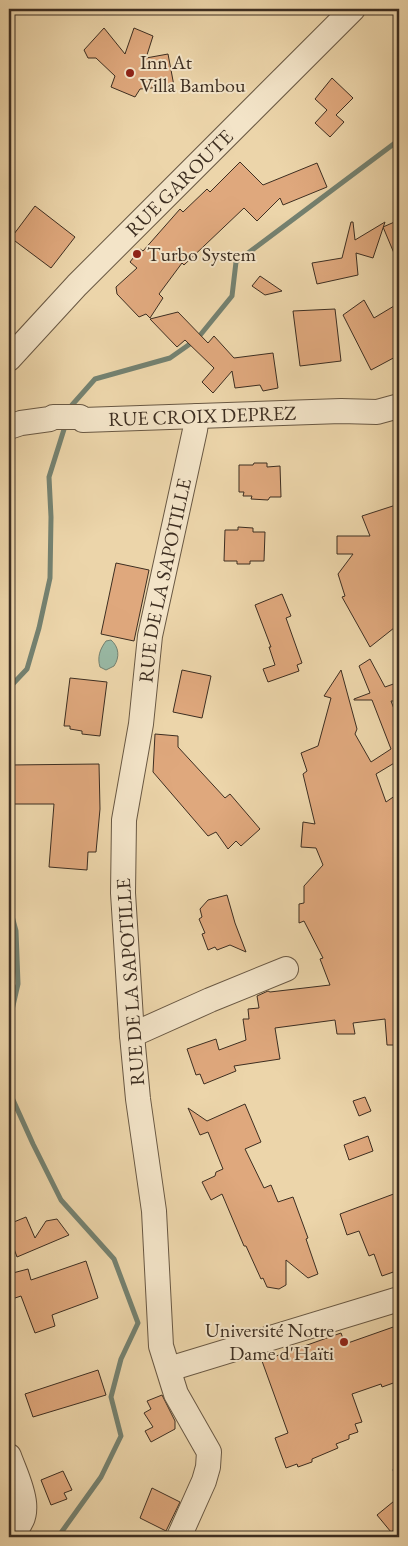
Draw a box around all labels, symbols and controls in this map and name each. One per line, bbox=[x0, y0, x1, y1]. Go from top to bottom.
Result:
place label: Inn At Villa Bambou bbox=[140, 49, 246, 98]
marker: Inn At Villa Bambou bbox=[124, 67, 136, 79]
street label: RUE GAROUTE bbox=[120, 124, 238, 242]
place label: Turbo System bbox=[147, 241, 256, 267]
marker: Turbo System bbox=[131, 248, 143, 260]
street label: RUE CROIX DEPREZ bbox=[108, 400, 297, 432]
street label: RUE DE LA SAPOTILLE bbox=[132, 476, 197, 684]
street label: RUE DE LA SAPOTILLE bbox=[110, 877, 150, 1087]
place label: Université Notre Dame d'Haïti bbox=[205, 1317, 334, 1366]
marker: Université Notre Dame d'Haïti bbox=[338, 1336, 350, 1348]

